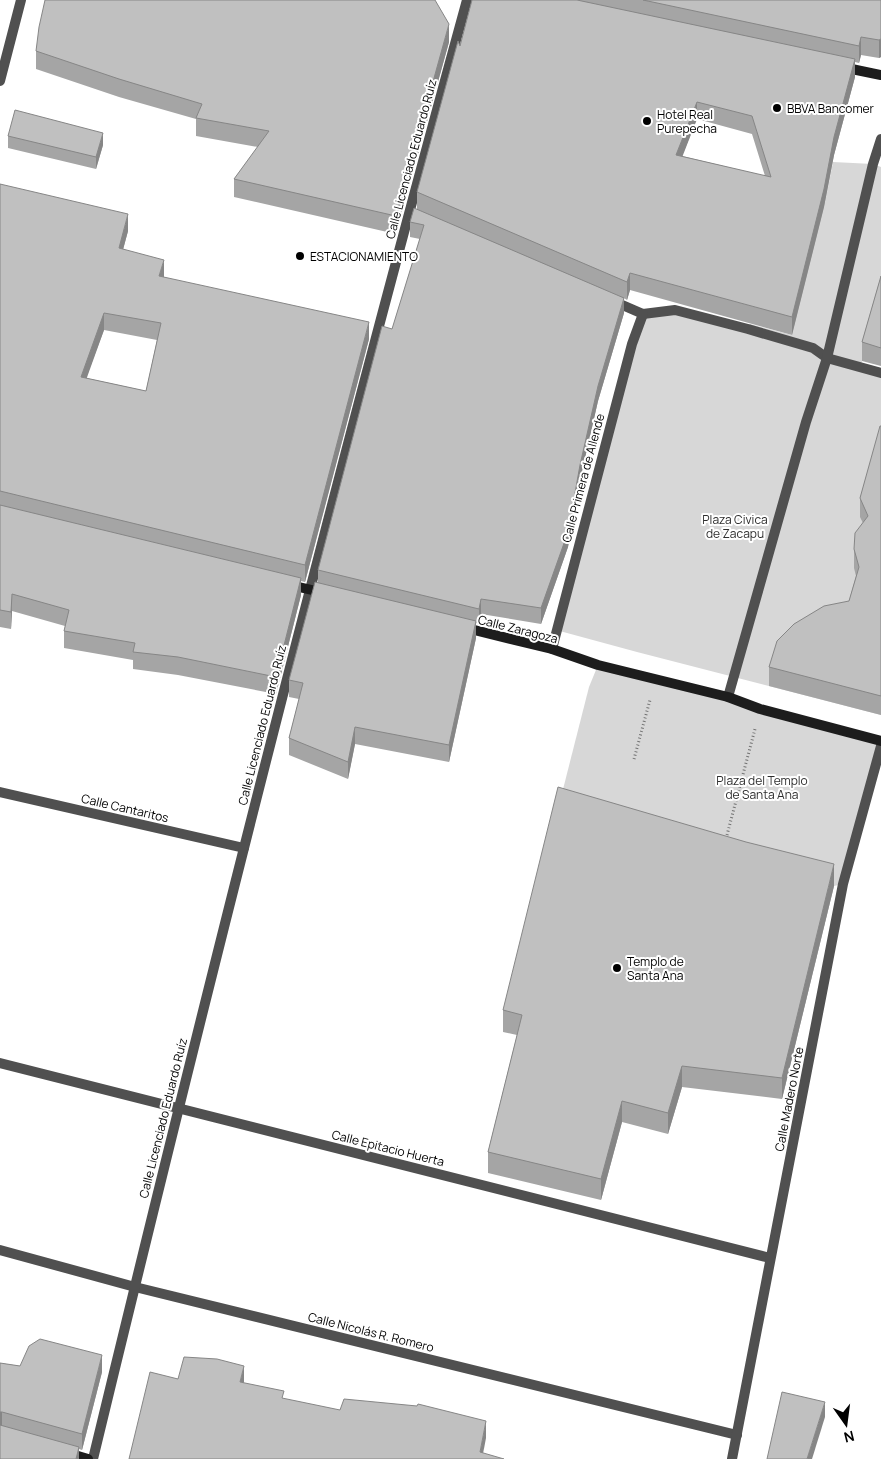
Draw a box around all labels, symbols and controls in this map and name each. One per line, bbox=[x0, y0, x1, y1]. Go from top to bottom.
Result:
street label: Calle Licenciado Eduardo Ruíz bbox=[381, 77, 441, 241]
place label: BBVA Bancomer bbox=[787, 100, 875, 117]
marker: BBVA Bancomer bbox=[771, 102, 783, 114]
place label: Hotel Real Purepecha bbox=[657, 106, 717, 137]
marker: Hotel Real Purepecha bbox=[641, 115, 653, 127]
place label: ESTACIONAMIENTO bbox=[310, 248, 418, 265]
marker: ESTACIONAMIENTO bbox=[294, 250, 306, 262]
street label: Calle Primera de Allende bbox=[558, 412, 608, 544]
park label: Plaza Civica de Zacapu bbox=[702, 511, 768, 542]
street label: Calle Zaragoza bbox=[476, 611, 560, 647]
street label: Calle Licenciado Eduardo Ruíz bbox=[234, 643, 290, 807]
park label: Plaza del Templo de Santa Ana bbox=[716, 772, 808, 803]
street label: Calle Cantaritos bbox=[80, 790, 170, 826]
place label: Templo de Santa Ana bbox=[627, 953, 684, 984]
marker: Templo de Santa Ana bbox=[611, 962, 623, 974]
street label: Calle Licenciado Eduardo Ruíz bbox=[135, 1036, 191, 1200]
street label: Calle Madero Norte bbox=[771, 1045, 807, 1153]
street label: Calle Epitacio Huerta bbox=[330, 1126, 446, 1170]
street label: Calle Nicolás R. Romero bbox=[306, 1308, 436, 1356]
north arrow bbox=[821, 1399, 871, 1449]
text: N bbox=[842, 1427, 856, 1448]

